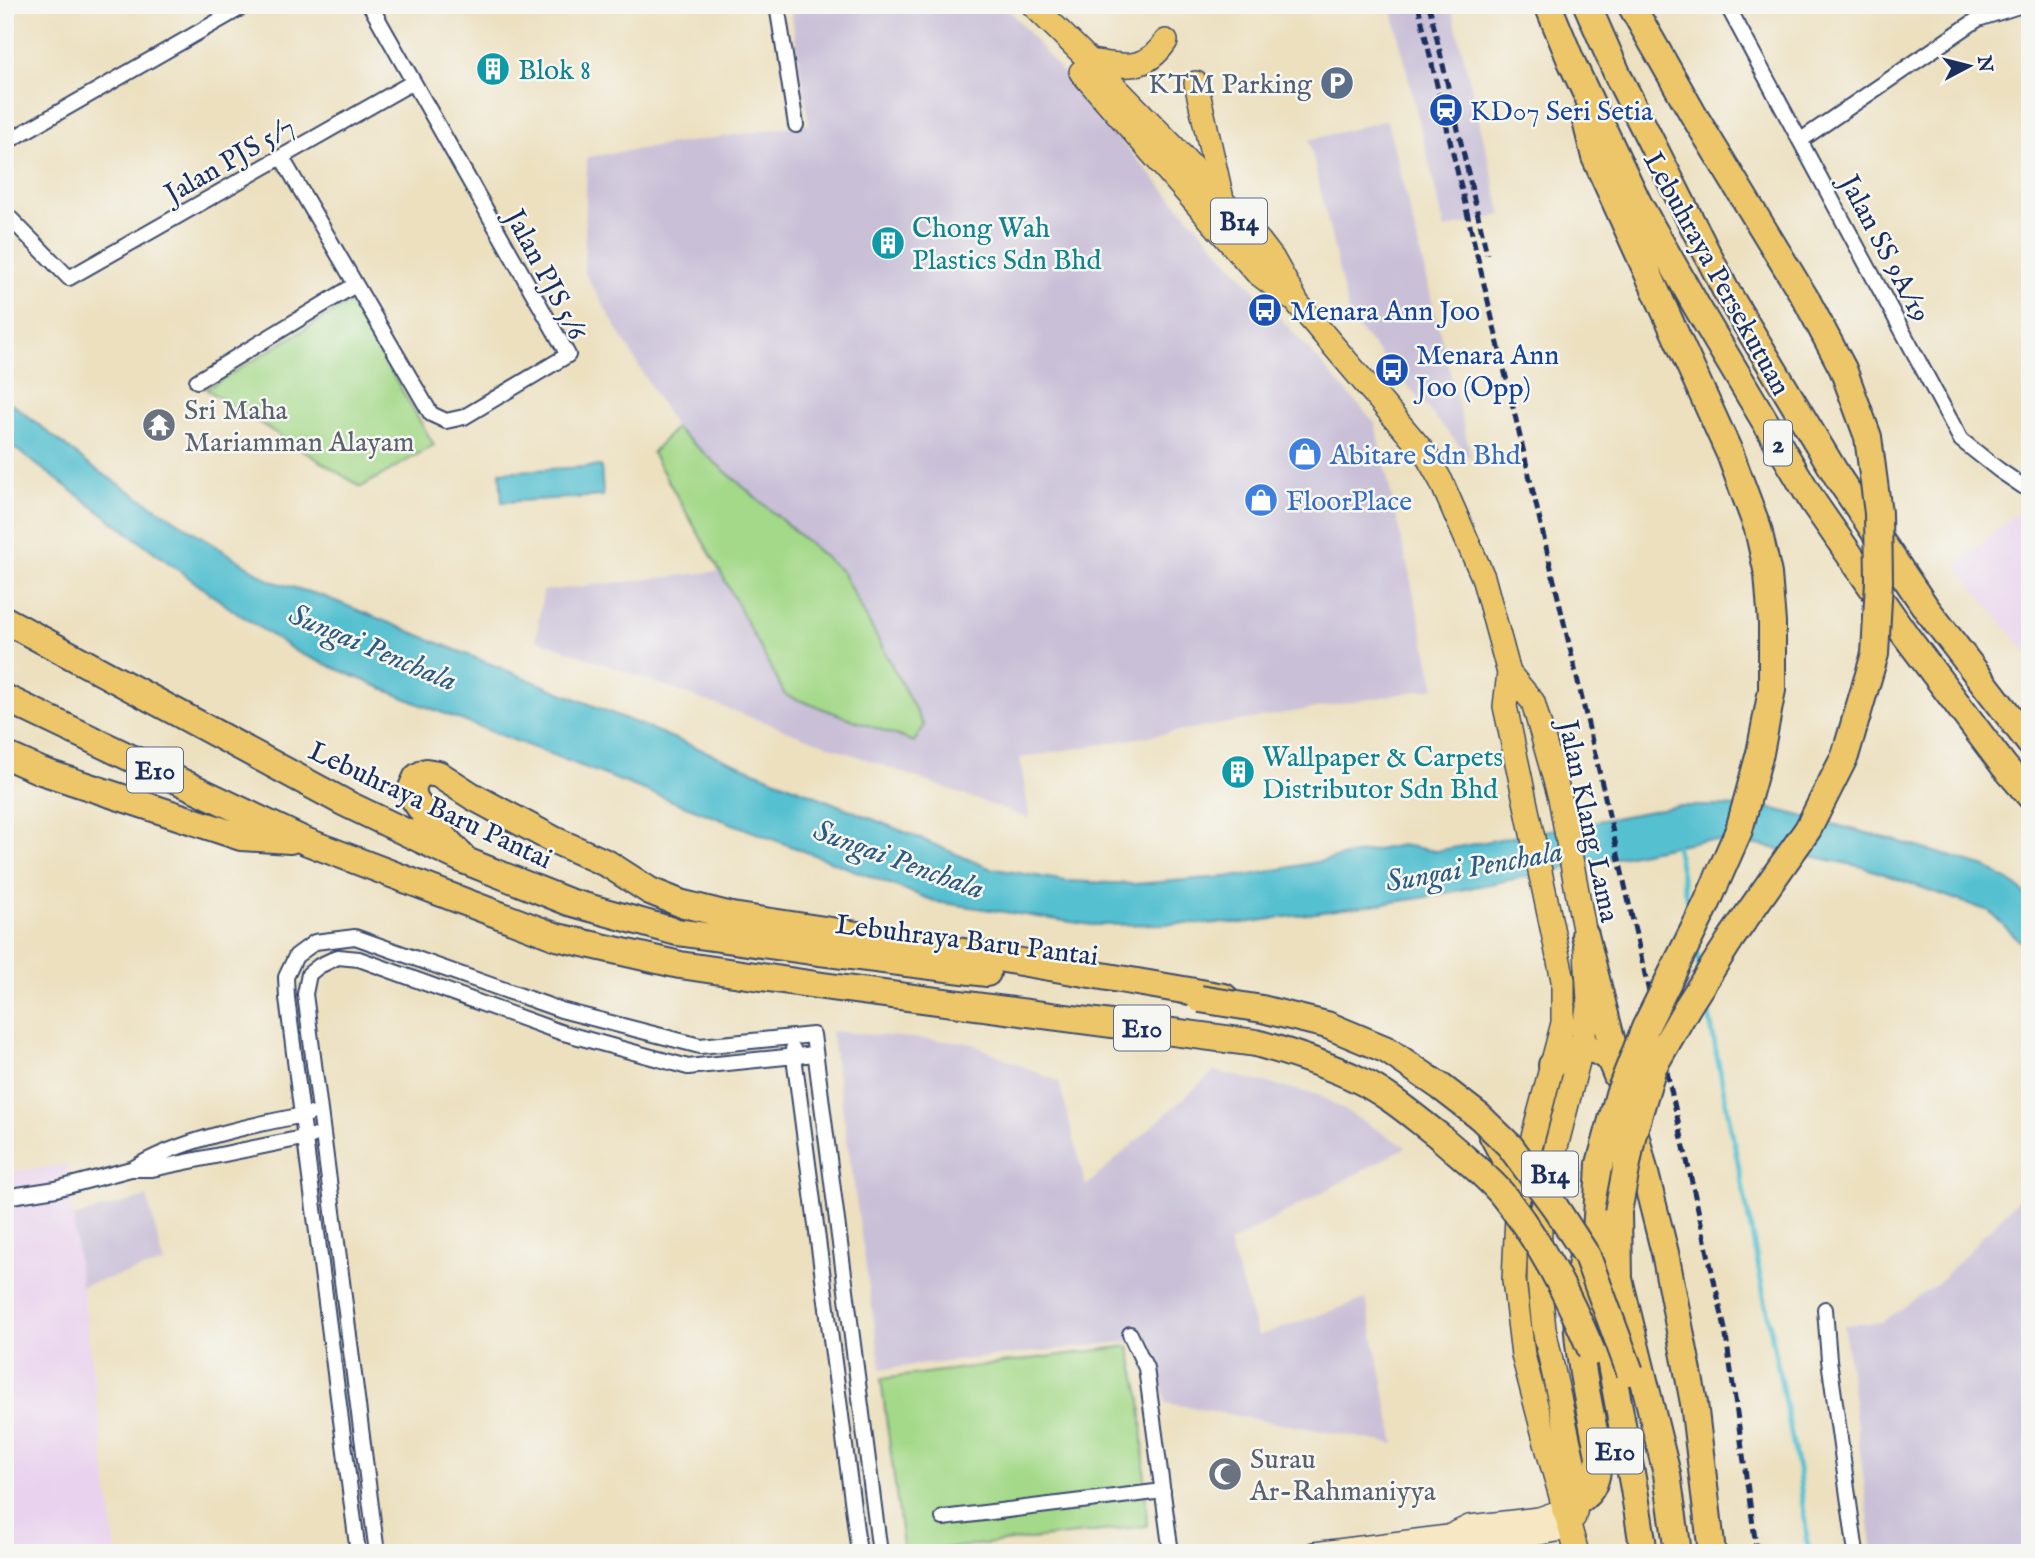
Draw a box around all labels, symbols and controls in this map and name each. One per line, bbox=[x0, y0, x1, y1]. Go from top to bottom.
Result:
north arrow bbox=[1934, 32, 2004, 102]
building icon: Blok 8 bbox=[474, 50, 512, 88]
place label: Blok 8 bbox=[518, 54, 591, 89]
text: N bbox=[1971, 54, 1997, 74]
parking icon: KTM Parking bbox=[1318, 64, 1356, 102]
place label: KTM Parking bbox=[1148, 68, 1313, 103]
station icon: KD07 Seri Setia bbox=[1427, 91, 1465, 129]
place label: KD07 Seri Setia bbox=[1470, 95, 1654, 130]
street label: Jalan PJS 5/7 bbox=[157, 110, 301, 214]
street label: Lebuhraya Persekutuan bbox=[1634, 146, 1797, 402]
street label: Jalan SS 9A/19 bbox=[1829, 167, 1937, 329]
road number: B14 bbox=[1211, 198, 1267, 244]
street label: Jalan PJS 5/6 bbox=[494, 201, 594, 347]
place label: Chong Wah Plastics Sdn Bhd bbox=[912, 212, 1101, 279]
building icon: Chong Wah Plastics Sdn Bhd bbox=[869, 224, 907, 262]
bus stop icon: Menara Ann Joo bbox=[1246, 291, 1284, 329]
place label: Menara Ann Joo bbox=[1290, 295, 1480, 330]
place label: Menara Ann Joo (Opp) bbox=[1413, 339, 1559, 406]
bus stop icon: Menara Ann Joo (Opp) bbox=[1373, 351, 1411, 389]
place label: Sri Maha Mariamman Alayam bbox=[184, 394, 414, 461]
temple icon: Sri Maha Mariamman Alayam bbox=[140, 406, 178, 444]
road number: 2 bbox=[1764, 420, 1792, 466]
shop icon: Abitare Sdn Bhd bbox=[1286, 435, 1324, 473]
place label: Abitare Sdn Bhd bbox=[1329, 439, 1521, 474]
shop icon: FloorPlace bbox=[1242, 481, 1280, 519]
place label: FloorPlace bbox=[1286, 485, 1412, 520]
water label: Sungai Penchala bbox=[282, 596, 462, 701]
street label: Jalan Klang Lama bbox=[1548, 714, 1626, 927]
street label: Lebuhraya Baru Pantai bbox=[303, 734, 557, 878]
place label: Wallpaper & Carpets Distributor Sdn Bhd bbox=[1262, 741, 1503, 808]
road number: E10 bbox=[127, 748, 183, 792]
building icon: Wallpaper & Carpets Distributor Sdn Bhd bbox=[1219, 753, 1257, 791]
water label: Sungai Penchala bbox=[808, 812, 989, 909]
water label: Sungai Penchala bbox=[1383, 834, 1566, 902]
street label: Lebuhraya Baru Pantai bbox=[833, 908, 1100, 975]
road number: E10 bbox=[1114, 1006, 1170, 1050]
road number: B14 bbox=[1522, 1152, 1578, 1196]
road number: E10 bbox=[1587, 1428, 1643, 1474]
place label: Surau Ar-Rahmaniyya bbox=[1249, 1443, 1437, 1510]
mosque icon: Surau Ar-Rahmaniyya bbox=[1206, 1455, 1244, 1493]

